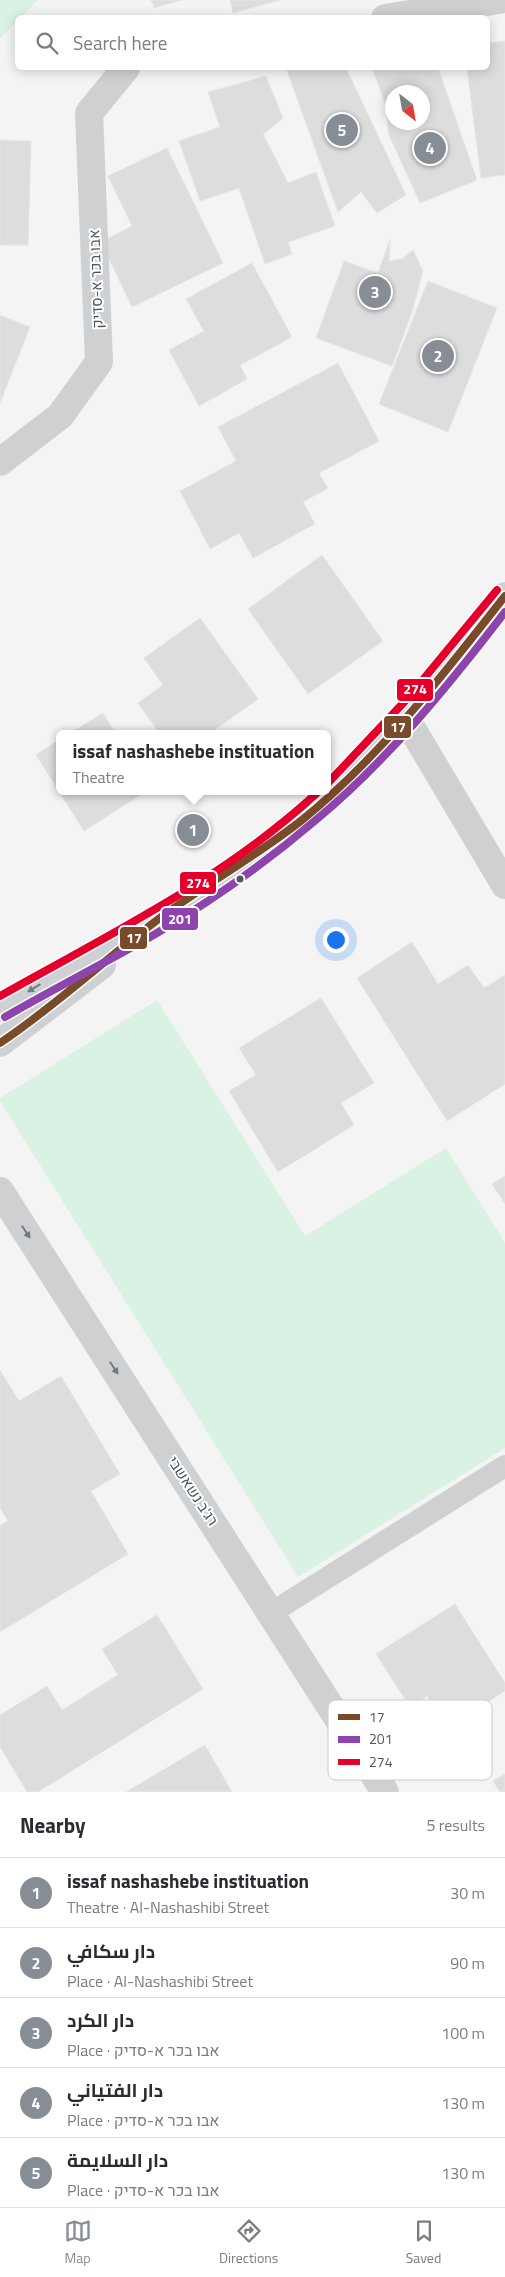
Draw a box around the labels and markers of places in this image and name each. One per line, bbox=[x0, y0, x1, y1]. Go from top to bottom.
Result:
pin: 5 bbox=[326, 111, 358, 149]
pin: 4 bbox=[414, 129, 446, 167]
pin: 3 bbox=[359, 273, 391, 311]
pin: 2 bbox=[422, 337, 454, 375]
pin: 1 bbox=[177, 811, 209, 849]
unlabelled marker bbox=[235, 874, 245, 884]

